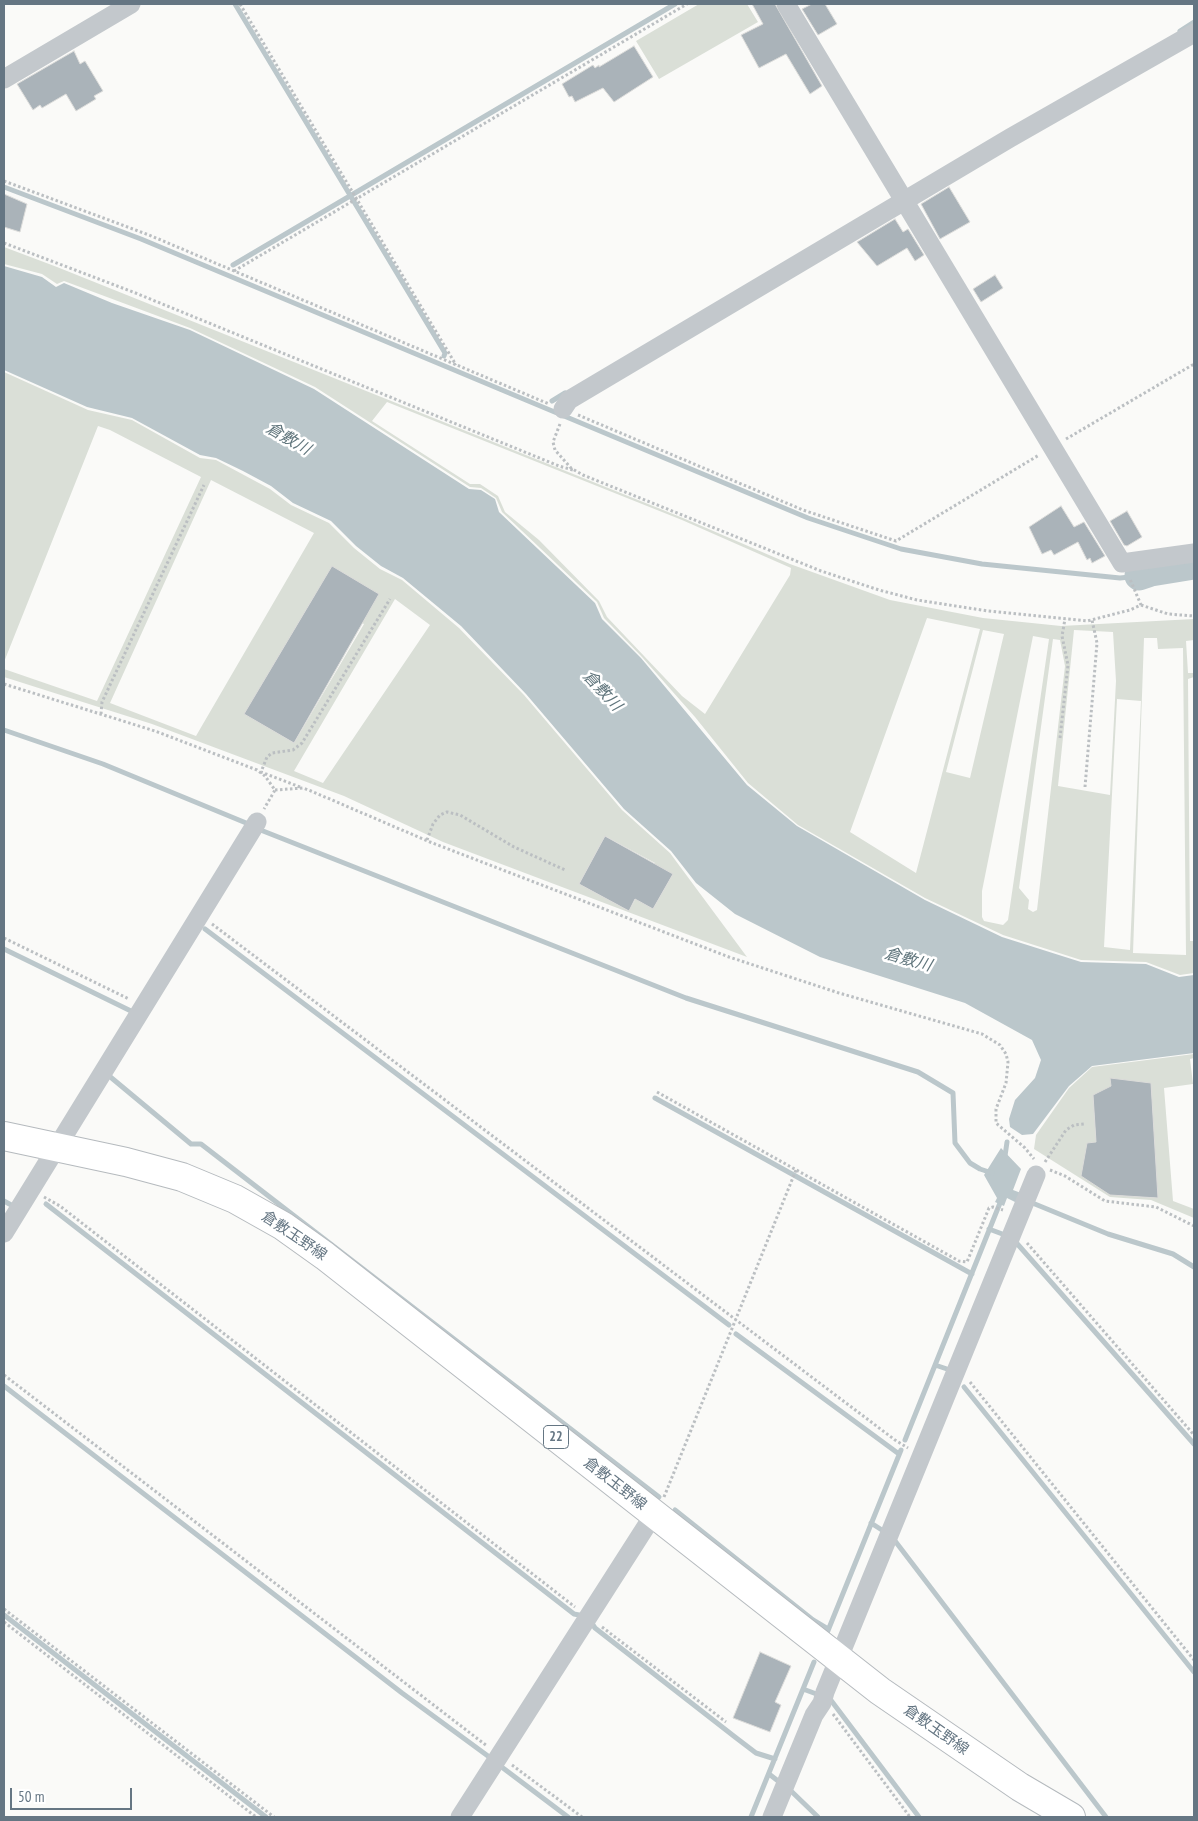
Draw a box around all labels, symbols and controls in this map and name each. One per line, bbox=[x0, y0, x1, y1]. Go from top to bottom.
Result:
water label: 倉敷川 bbox=[262, 419, 314, 459]
water label: 倉敷川 bbox=[579, 667, 625, 715]
water label: 倉敷川 bbox=[882, 944, 934, 976]
street label: 倉敷玉野線 bbox=[258, 1208, 330, 1264]
road number: 22 bbox=[544, 1425, 568, 1448]
street label: 倉敷玉野線 bbox=[580, 1454, 650, 1514]
street label: 倉敷玉野線 bbox=[900, 1701, 972, 1759]
scale bar bbox=[12, 1778, 135, 1810]
text: 50 m bbox=[18, 1787, 44, 1806]

